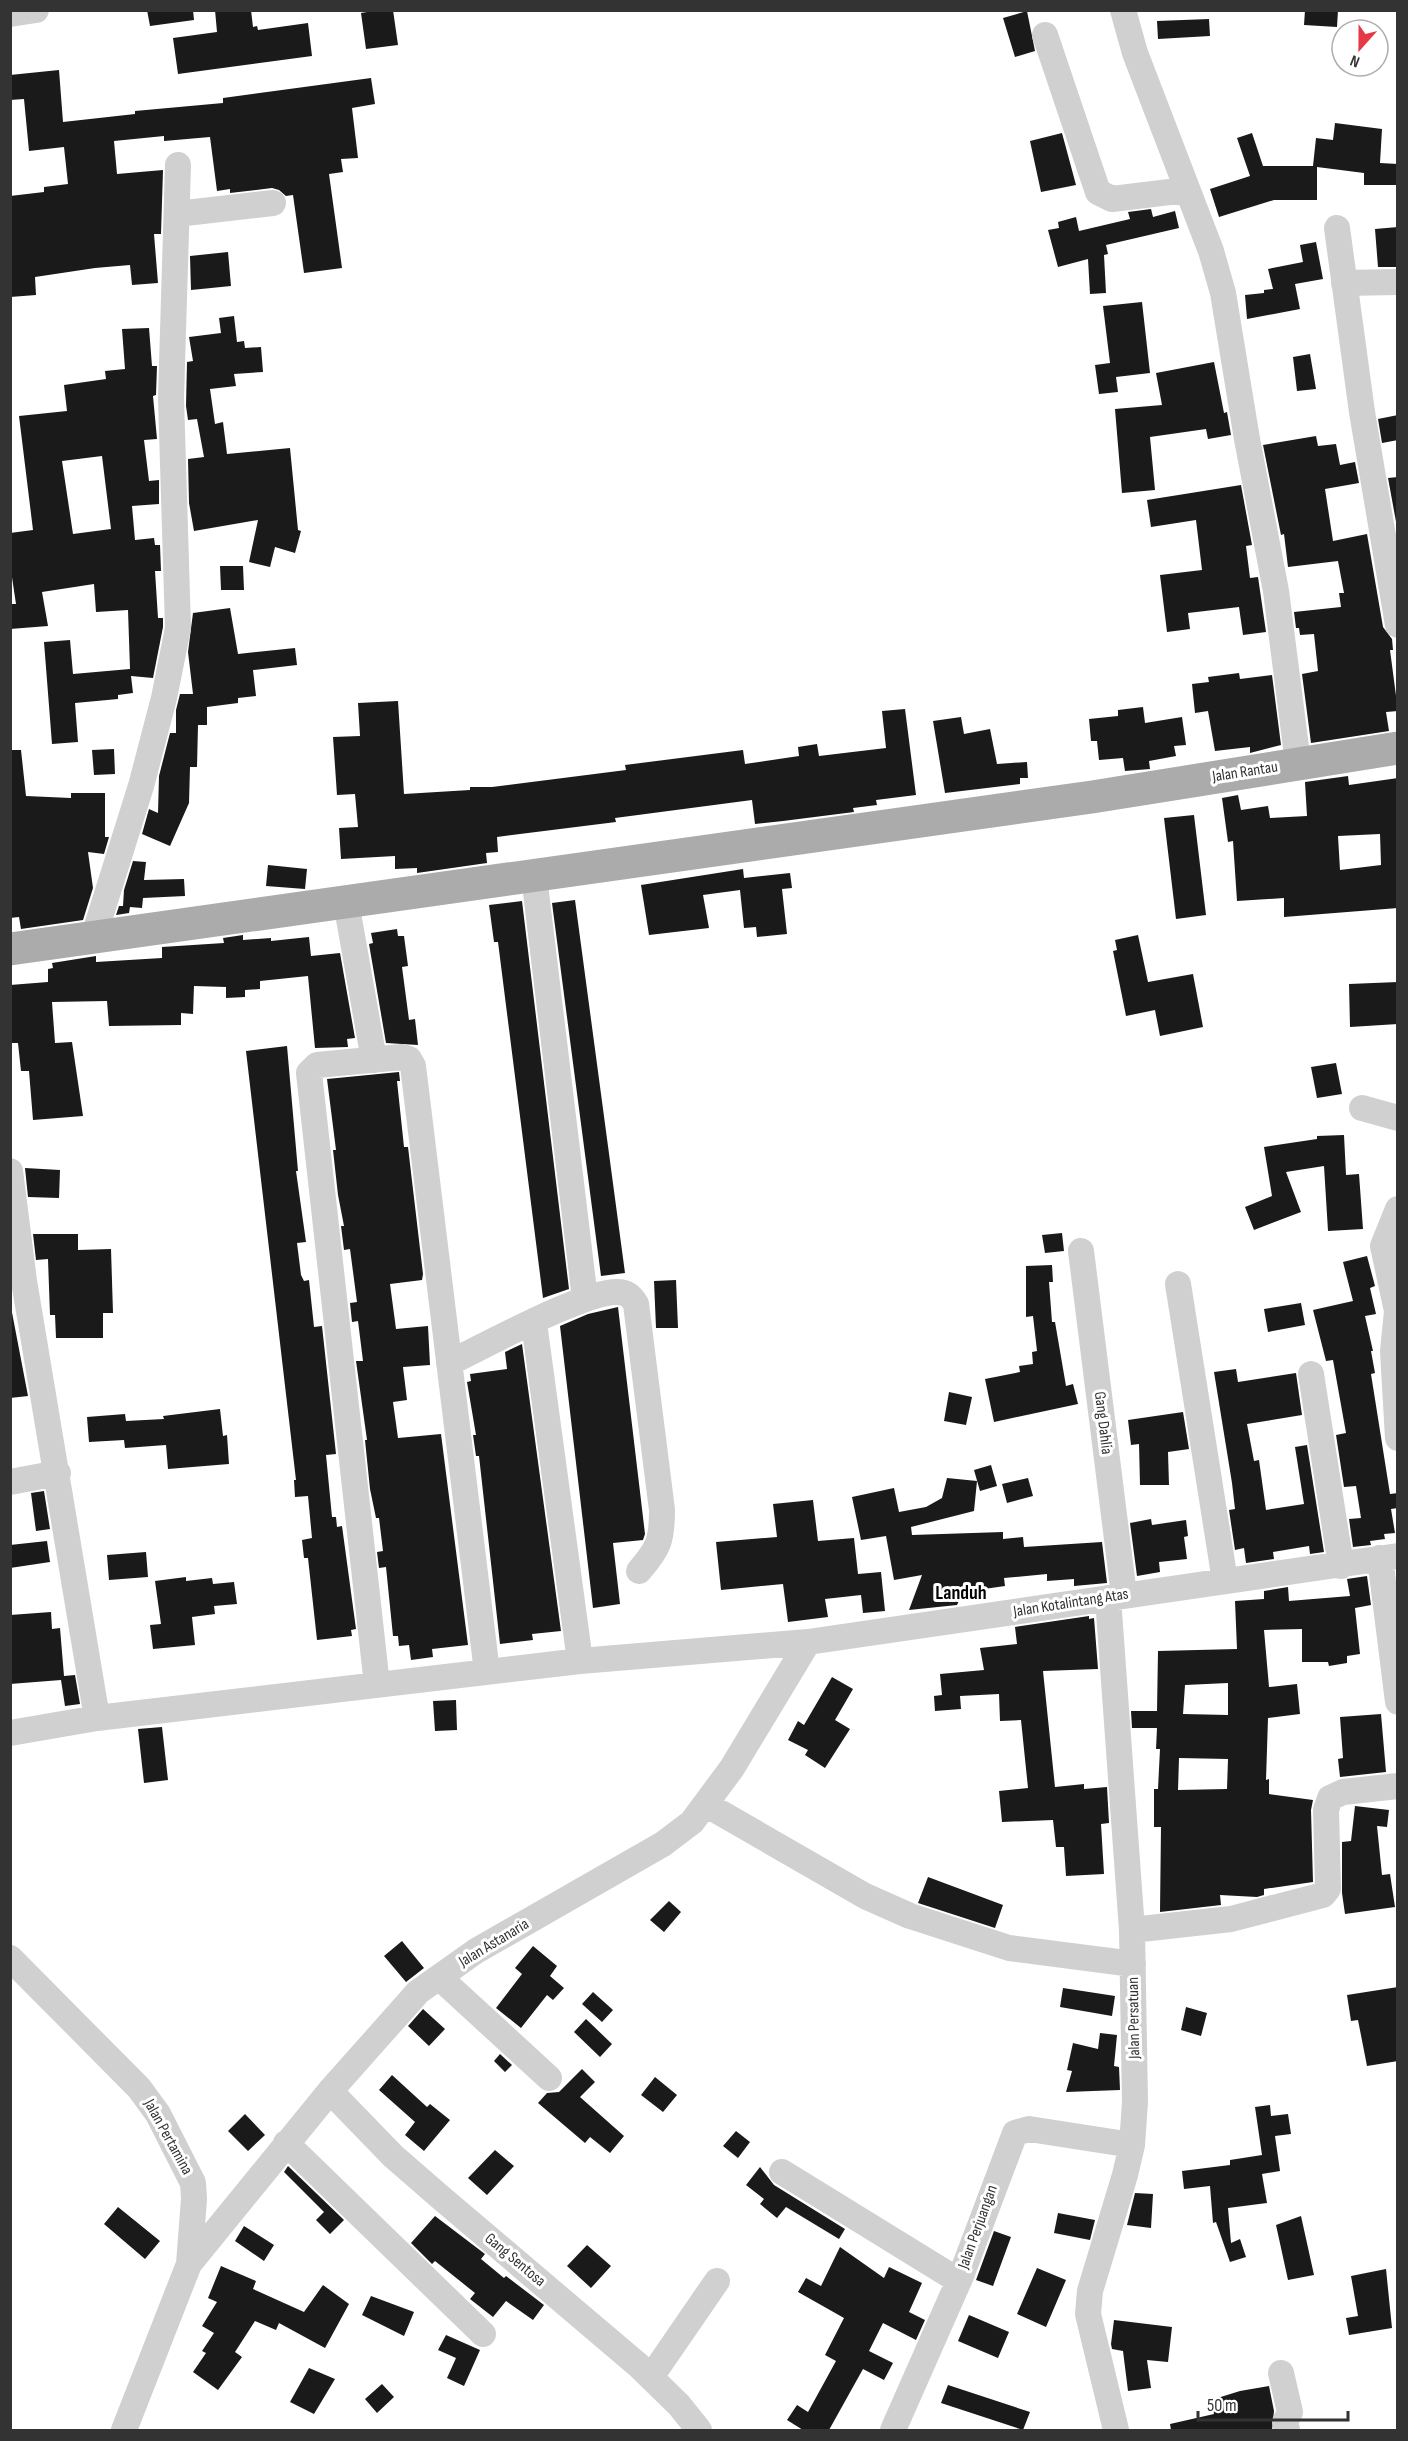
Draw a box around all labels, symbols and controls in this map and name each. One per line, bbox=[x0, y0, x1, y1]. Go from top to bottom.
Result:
north arrow bbox=[1330, 18, 1390, 78]
text: N bbox=[1348, 50, 1363, 71]
street label: Jalan Rantau bbox=[1210, 757, 1279, 787]
street label: Gang Dahlia bbox=[1090, 1391, 1116, 1455]
district label: Landuh bbox=[935, 1581, 987, 1605]
street label: Jalan Kotalintang Atas bbox=[1011, 1584, 1130, 1622]
street label: Jalan Astanaria bbox=[455, 1915, 532, 1972]
street label: Jalan Persatuan bbox=[1124, 1977, 1144, 2060]
street label: Jalan Pertamina bbox=[139, 2095, 196, 2178]
street label: Jalan Perjuangan bbox=[954, 2183, 1002, 2272]
street label: Gang Sentosa bbox=[481, 2229, 549, 2291]
scale bar bbox=[1198, 2384, 1348, 2422]
text: 50 m bbox=[1207, 2395, 1237, 2416]

